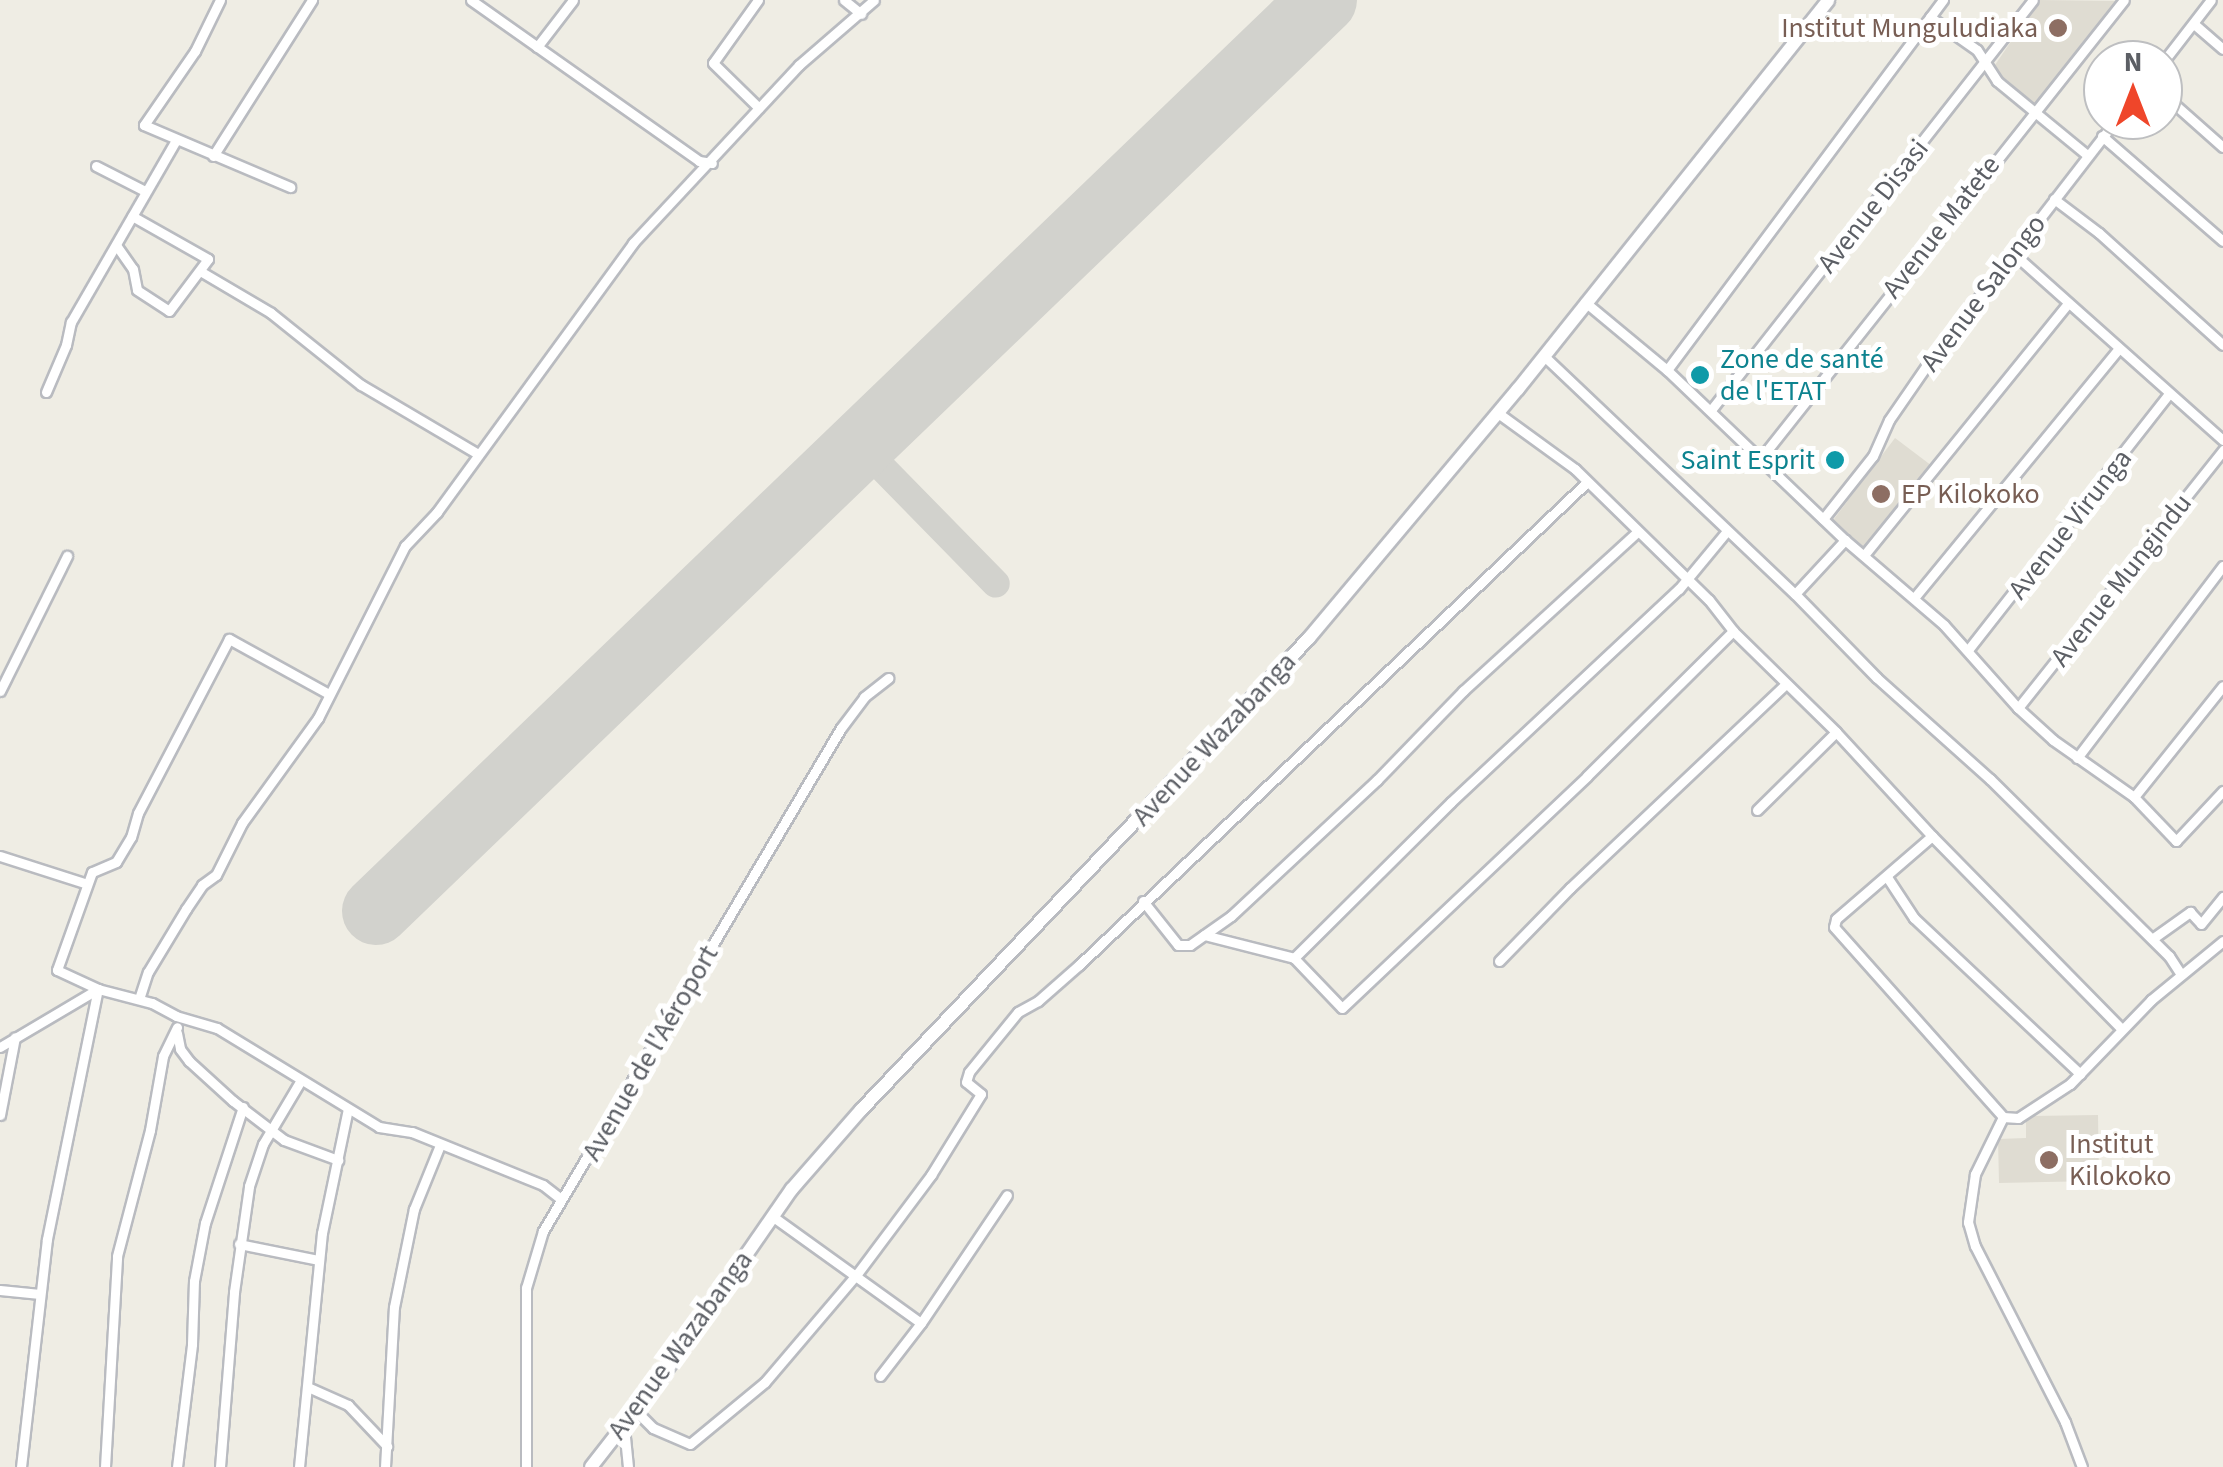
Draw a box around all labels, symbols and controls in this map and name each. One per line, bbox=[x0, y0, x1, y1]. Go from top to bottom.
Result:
place label: Institut Munguludiaka bbox=[1781, 11, 2038, 45]
marker: Institut Munguludiaka bbox=[2047, 17, 2069, 39]
north arrow bbox=[2083, 40, 2183, 140]
text: N bbox=[2124, 42, 2142, 82]
street label: Avenue Disasi bbox=[1810, 132, 1936, 280]
street label: Avenue Matete bbox=[1875, 149, 2007, 305]
street label: Avenue Salongo bbox=[1913, 208, 2053, 378]
place label: Zone de santé de l'ETAT bbox=[1720, 342, 1884, 408]
marker: Zone de santé de l'ETAT bbox=[1689, 364, 1711, 386]
street label: Avenue Virunga bbox=[2001, 442, 2139, 606]
place label: Saint Esprit bbox=[1681, 443, 1815, 477]
marker: Saint Esprit bbox=[1824, 449, 1846, 471]
place label: EP Kilokoko bbox=[1901, 477, 2040, 511]
marker: EP Kilokoko bbox=[1870, 483, 1892, 505]
street label: Avenue Mungindu bbox=[2043, 487, 2199, 673]
street label: Avenue Wazabanga bbox=[1125, 645, 1303, 833]
street label: Avenue de l'Aéroport bbox=[575, 939, 725, 1167]
place label: Institut Kilokoko bbox=[2069, 1127, 2171, 1193]
marker: Institut Kilokoko bbox=[2038, 1149, 2060, 1171]
street label: Avenue Wazabanga bbox=[600, 1244, 760, 1446]

